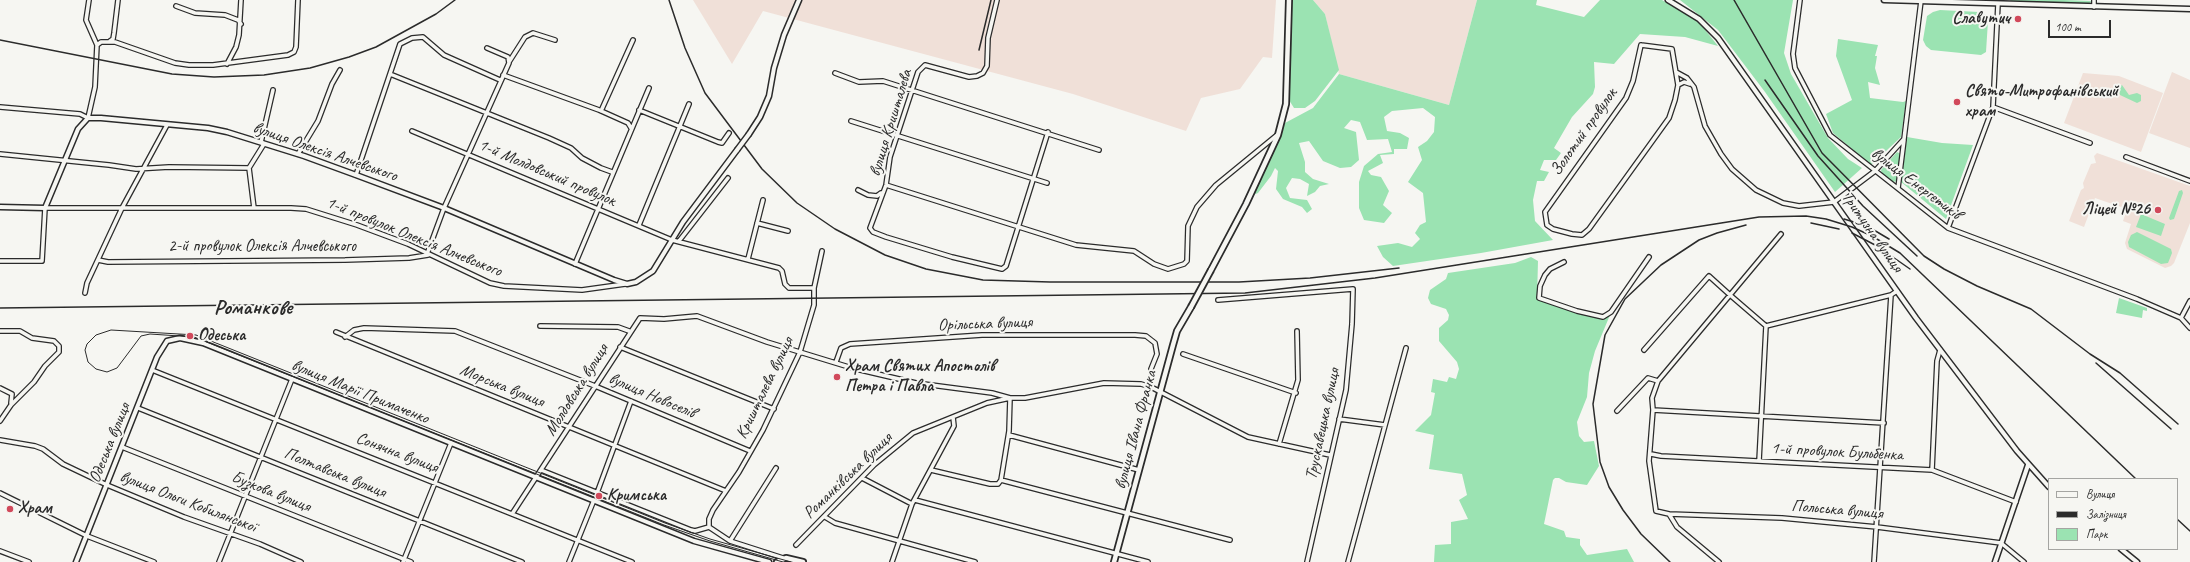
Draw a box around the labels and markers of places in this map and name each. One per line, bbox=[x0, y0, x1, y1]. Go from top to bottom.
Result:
place label: Славутич bbox=[1952, 9, 2010, 29]
marker: Славутич bbox=[2013, 14, 2023, 24]
place label: Свято-Митрофанівський храм bbox=[1965, 82, 2118, 122]
marker: Свято-Митрофанівський храм bbox=[1952, 97, 1962, 107]
place label: Ліцей №26 bbox=[2082, 200, 2150, 220]
marker: Ліцей №26 bbox=[2153, 205, 2163, 215]
place label: Одеська bbox=[198, 326, 245, 346]
marker: Одеська bbox=[185, 331, 195, 341]
place label: Храм Святих Апостолів Петра і Павла bbox=[845, 357, 995, 397]
marker: Храм Святих Апостолів Петра і Павла bbox=[832, 372, 842, 382]
place label: Кримська bbox=[607, 486, 666, 506]
marker: Кримська bbox=[594, 491, 604, 501]
place label: Храм bbox=[18, 499, 52, 519]
marker: Храм bbox=[5, 504, 15, 514]

